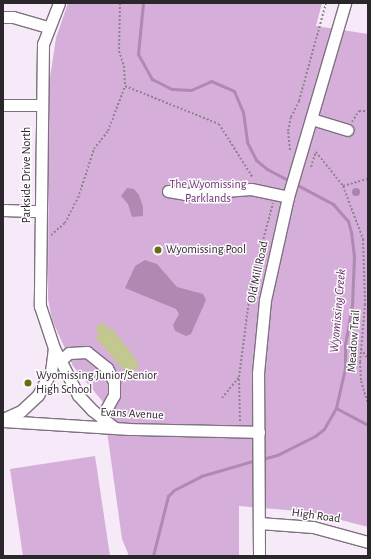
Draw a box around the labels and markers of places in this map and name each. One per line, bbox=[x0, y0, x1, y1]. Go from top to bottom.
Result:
place label: Wyomissing Pool bbox=[166, 243, 246, 257]
marker: Wyomissing Pool bbox=[153, 245, 163, 255]
place label: Wyomissing Junior/Senior High School bbox=[36, 369, 157, 397]
marker: Wyomissing Junior/Senior High School bbox=[23, 378, 33, 388]

